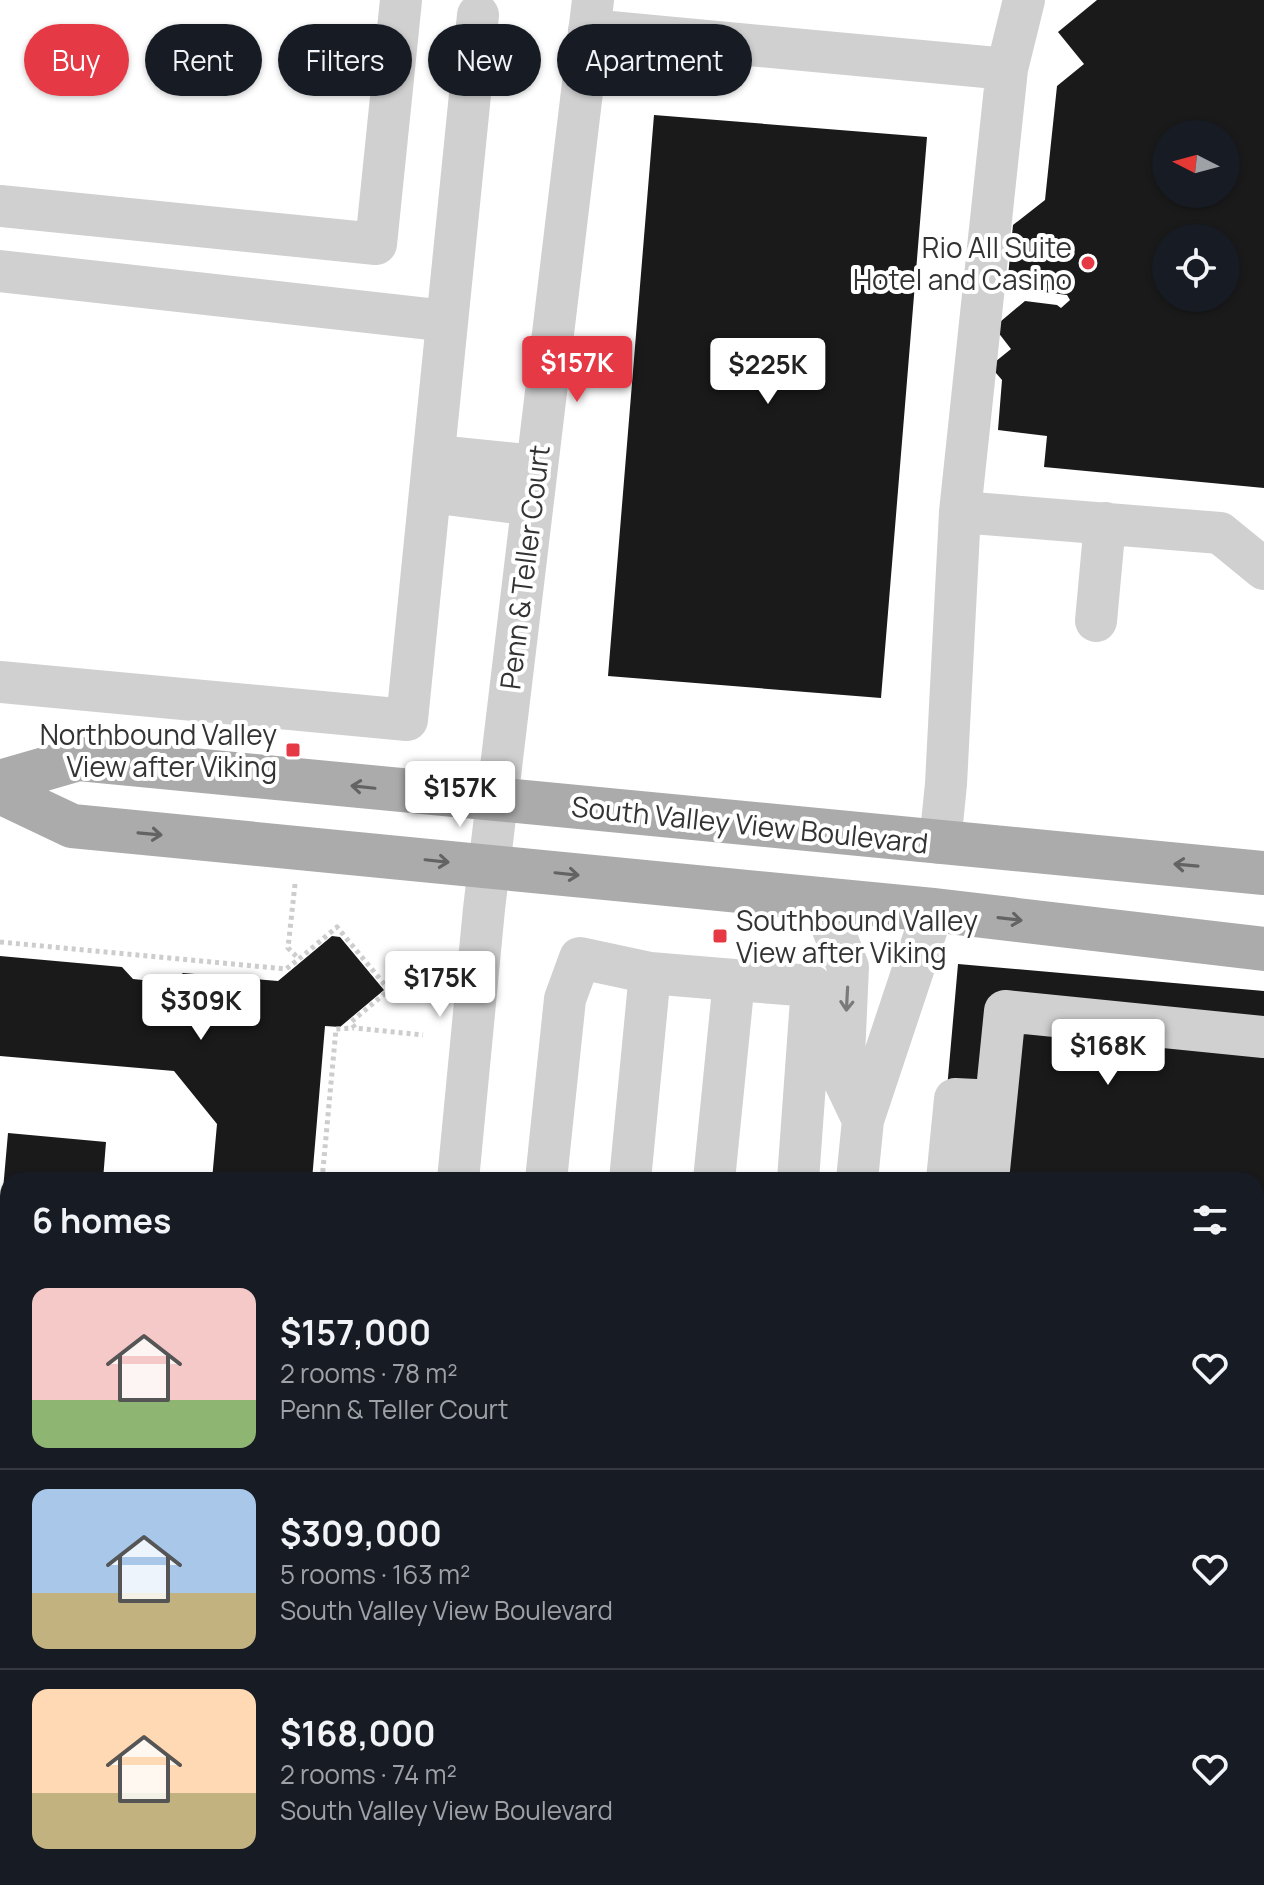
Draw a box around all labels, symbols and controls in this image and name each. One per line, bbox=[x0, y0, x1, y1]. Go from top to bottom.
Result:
chip: Buy bbox=[24, 24, 129, 96]
chip: Rent bbox=[145, 24, 262, 96]
chip: Filters bbox=[278, 24, 412, 96]
chip: New bbox=[428, 24, 541, 96]
chip: Apartment bbox=[557, 24, 752, 96]
north arrow bbox=[1152, 120, 1240, 208]
map controls bbox=[1152, 120, 1240, 312]
button: locate bbox=[1152, 224, 1240, 312]
place label: Rio All Suite Hotel and Casino bbox=[853, 228, 1072, 298]
marker: Rio All Suite Hotel and Casino bbox=[1079, 254, 1097, 272]
pin: $157K bbox=[521, 336, 633, 404]
pin: $225K bbox=[712, 338, 824, 406]
text: $157K bbox=[540, 344, 614, 380]
text: $225K bbox=[728, 346, 808, 382]
street label: Penn & Teller Court bbox=[490, 443, 558, 691]
place label: Northbound Valley View after Viking bbox=[40, 715, 277, 785]
marker: Northbound Valley View after Viking bbox=[284, 741, 302, 759]
pin: $157K bbox=[404, 761, 516, 829]
text: $157K bbox=[423, 769, 497, 805]
one-way arrow bbox=[350, 779, 377, 794]
street label: South Valley View Boulevard bbox=[570, 786, 930, 862]
one-way arrow bbox=[136, 826, 163, 841]
one-way arrow bbox=[423, 853, 450, 868]
one-way arrow bbox=[1173, 858, 1200, 873]
one-way arrow bbox=[553, 866, 580, 881]
place label: Southbound Valley View after Viking bbox=[736, 901, 978, 971]
one-way arrow bbox=[997, 912, 1022, 927]
marker: Southbound Valley View after Viking bbox=[711, 927, 729, 945]
pin: $175K bbox=[384, 951, 496, 1019]
text: $175K bbox=[403, 959, 477, 995]
pin: $309K bbox=[145, 974, 257, 1042]
text: $309K bbox=[160, 982, 242, 1018]
one-way arrow bbox=[839, 985, 854, 1012]
pin: $168K bbox=[1052, 1019, 1164, 1087]
text: $168K bbox=[1070, 1027, 1146, 1063]
text: 6 homes bbox=[32, 1197, 171, 1243]
icon: filters bbox=[1188, 1198, 1232, 1242]
text: $157,000 bbox=[280, 1309, 431, 1355]
icon: home bbox=[96, 1320, 192, 1416]
icon: heart bbox=[1188, 1346, 1232, 1390]
text: 2 rooms · 78 m² bbox=[280, 1355, 458, 1391]
text: Penn & Teller Court bbox=[280, 1391, 508, 1427]
text: $309,000 bbox=[280, 1510, 442, 1556]
icon: home bbox=[96, 1521, 192, 1617]
icon: heart bbox=[1188, 1547, 1232, 1591]
text: 5 rooms · 163 m² bbox=[280, 1556, 470, 1592]
text: South Valley View Boulevard bbox=[280, 1592, 613, 1628]
text: $168,000 bbox=[280, 1710, 436, 1756]
icon: home bbox=[96, 1721, 192, 1817]
icon: heart bbox=[1188, 1747, 1232, 1791]
text: 2 rooms · 74 m² bbox=[280, 1756, 457, 1792]
text: South Valley View Boulevard bbox=[280, 1792, 613, 1828]

